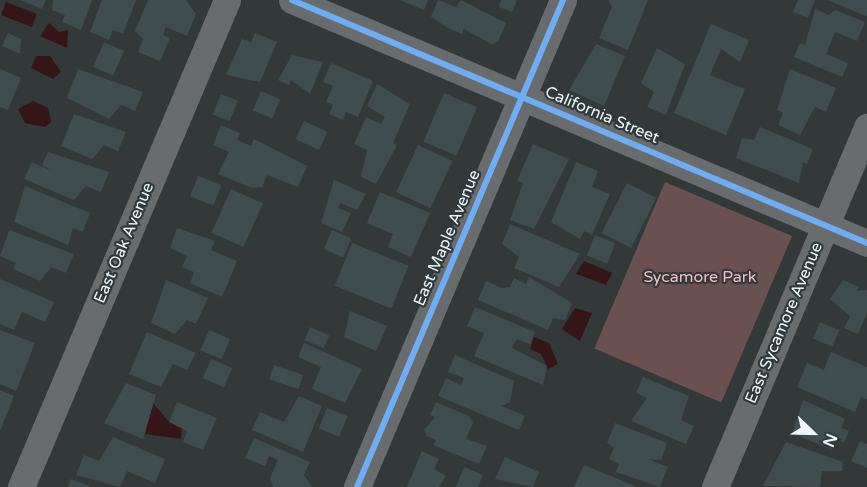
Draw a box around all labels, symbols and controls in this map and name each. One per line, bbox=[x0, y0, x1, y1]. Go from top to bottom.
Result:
street label: California Street bbox=[542, 82, 662, 148]
street label: East Maple Avenue bbox=[410, 167, 484, 309]
street label: East Oak Avenue bbox=[90, 180, 158, 306]
street label: East Sycamore Avenue bbox=[741, 240, 827, 406]
park label: Sycamore Park bbox=[643, 267, 757, 287]
north arrow bbox=[783, 403, 843, 463]
text: N bbox=[818, 430, 841, 450]

